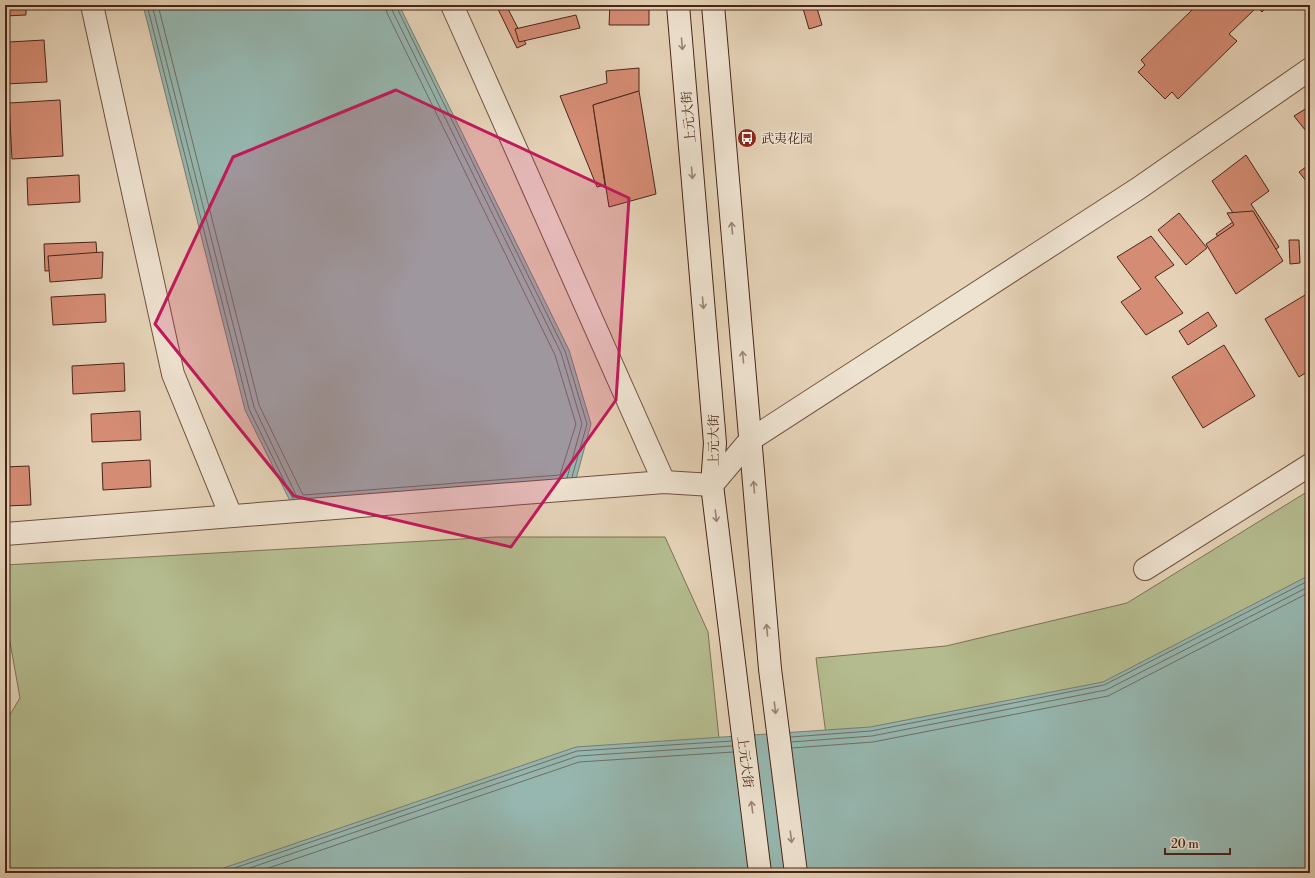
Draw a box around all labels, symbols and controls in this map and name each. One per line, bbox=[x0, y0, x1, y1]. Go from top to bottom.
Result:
one-way arrow bbox=[678, 37, 685, 50]
street label: 上元大街 bbox=[679, 90, 699, 144]
bus stop icon: 武夷花园 bbox=[736, 127, 758, 149]
place label: 武夷花园 bbox=[761, 131, 813, 147]
one-way arrow bbox=[689, 166, 696, 179]
one-way arrow bbox=[729, 222, 736, 235]
one-way arrow bbox=[700, 296, 707, 309]
one-way arrow bbox=[740, 351, 747, 364]
street label: 上元大街 bbox=[706, 414, 722, 466]
one-way arrow bbox=[751, 481, 758, 494]
one-way arrow bbox=[712, 509, 719, 522]
one-way arrow bbox=[763, 624, 770, 637]
one-way arrow bbox=[771, 701, 779, 714]
street label: 上元大街 bbox=[734, 735, 756, 789]
one-way arrow bbox=[748, 800, 755, 813]
one-way arrow bbox=[787, 830, 795, 843]
scale bar bbox=[1165, 830, 1230, 856]
text: 20 m bbox=[1171, 837, 1199, 852]

